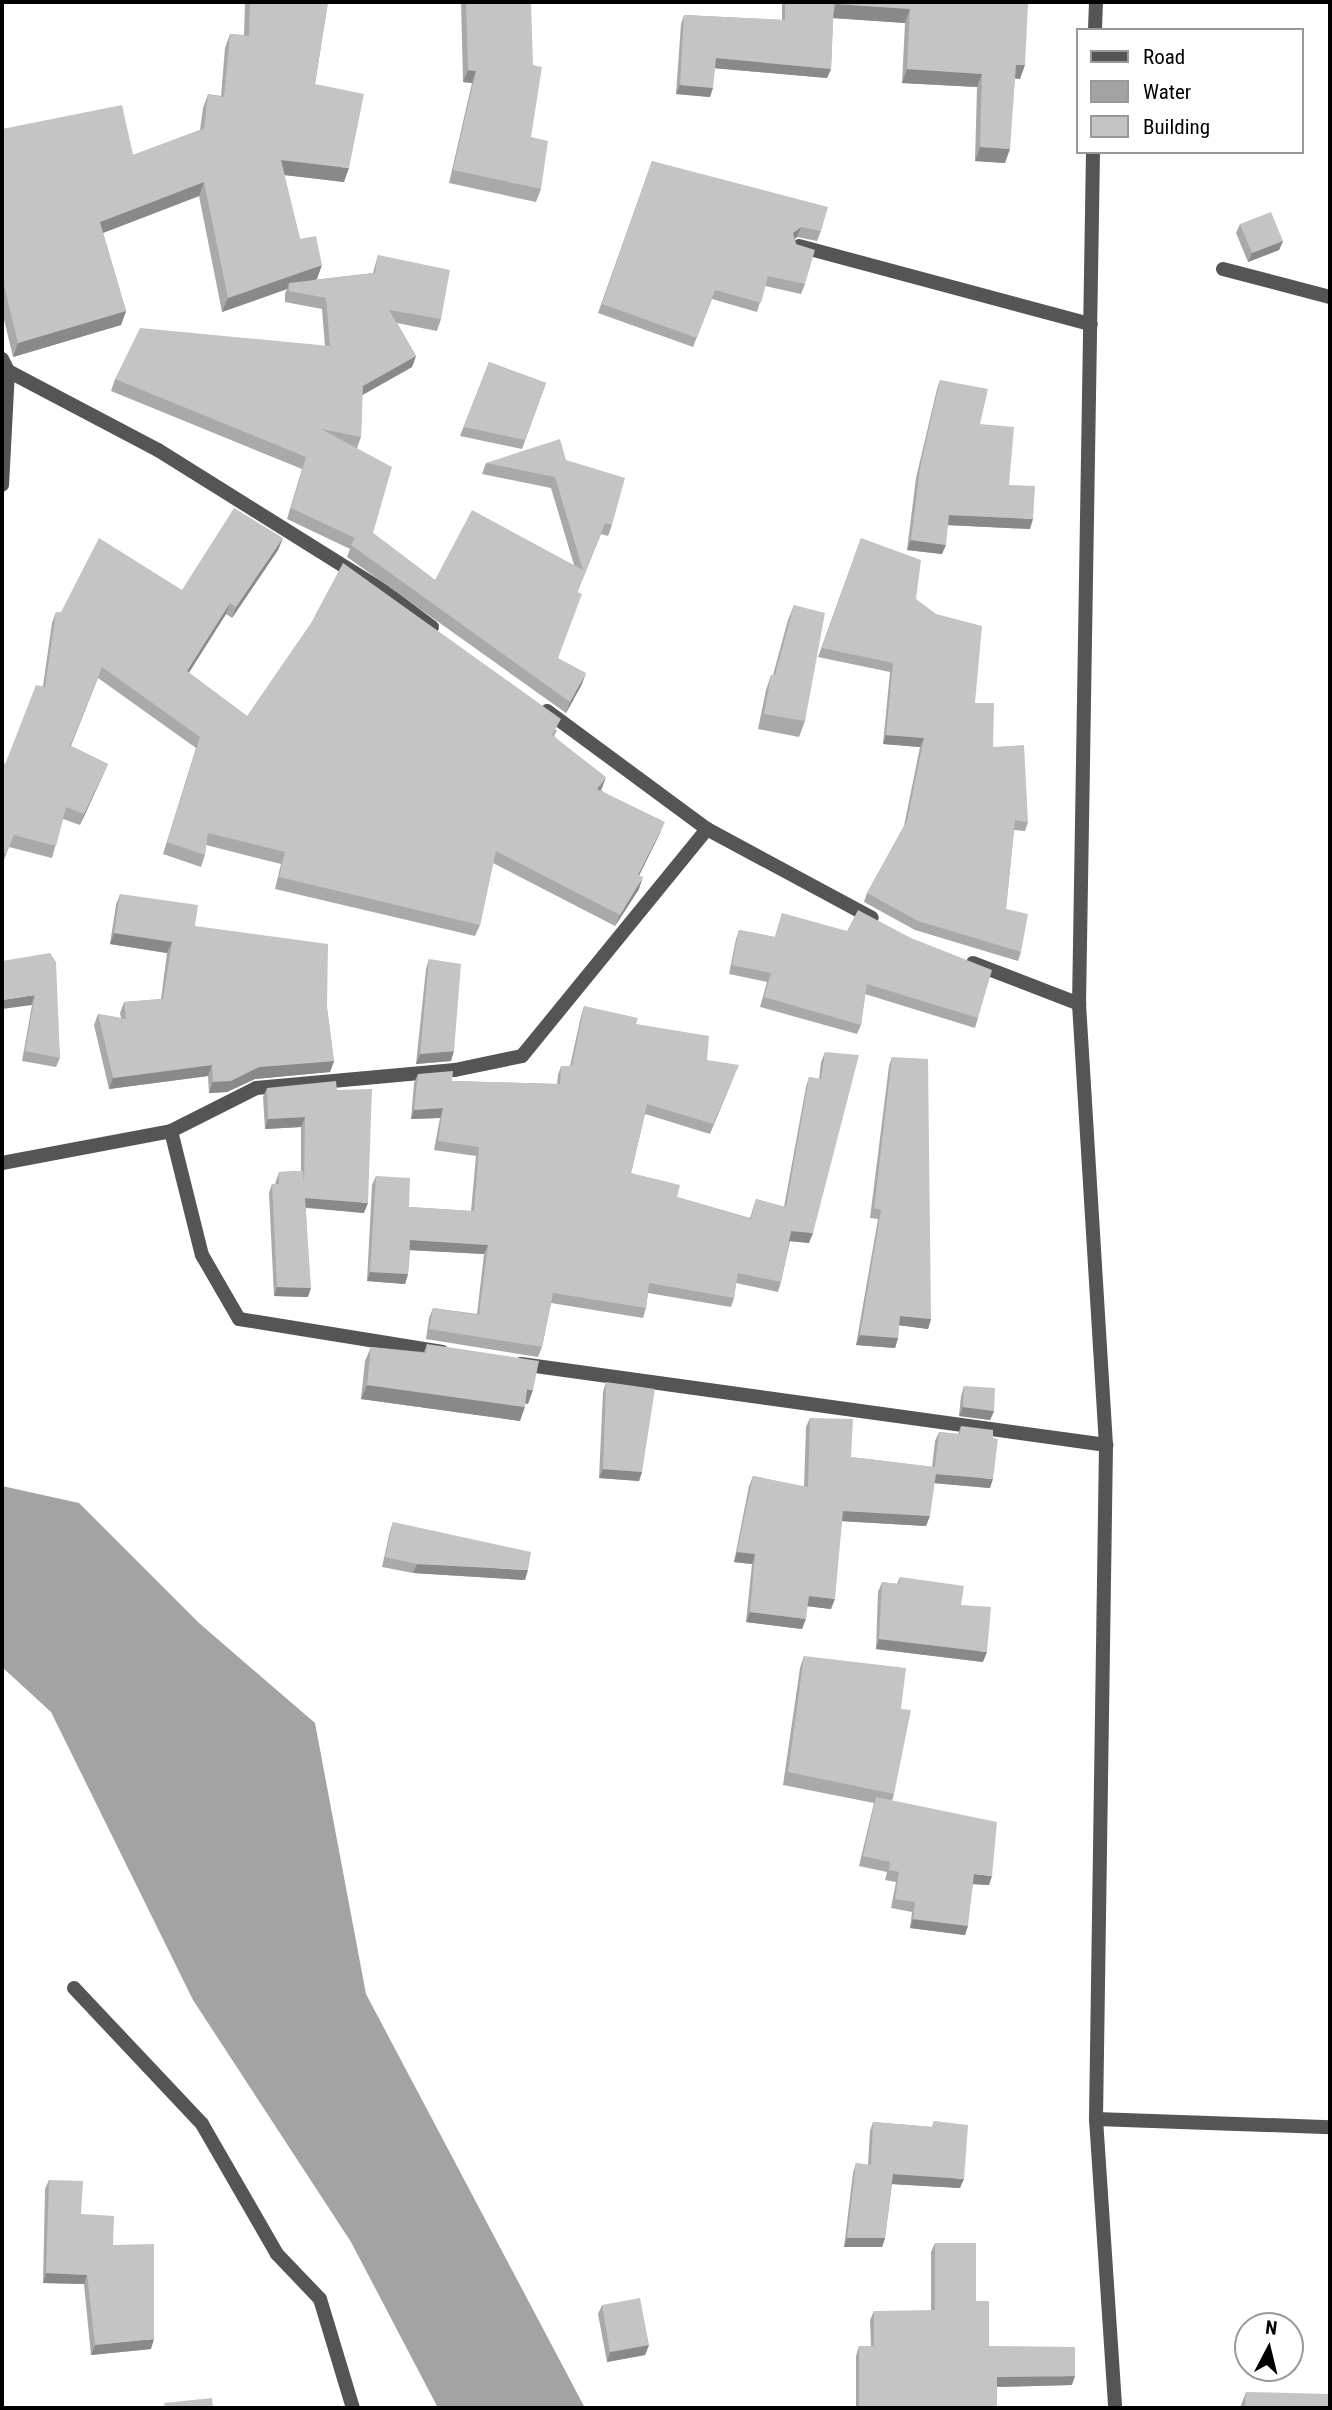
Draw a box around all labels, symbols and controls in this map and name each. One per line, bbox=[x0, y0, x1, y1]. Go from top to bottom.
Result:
legend bbox=[1076, 28, 1304, 154]
text: Road bbox=[1143, 45, 1185, 69]
text: Water bbox=[1143, 80, 1191, 104]
text: Building bbox=[1143, 115, 1210, 139]
north arrow bbox=[1234, 2312, 1304, 2382]
text: N bbox=[1264, 2316, 1279, 2340]

